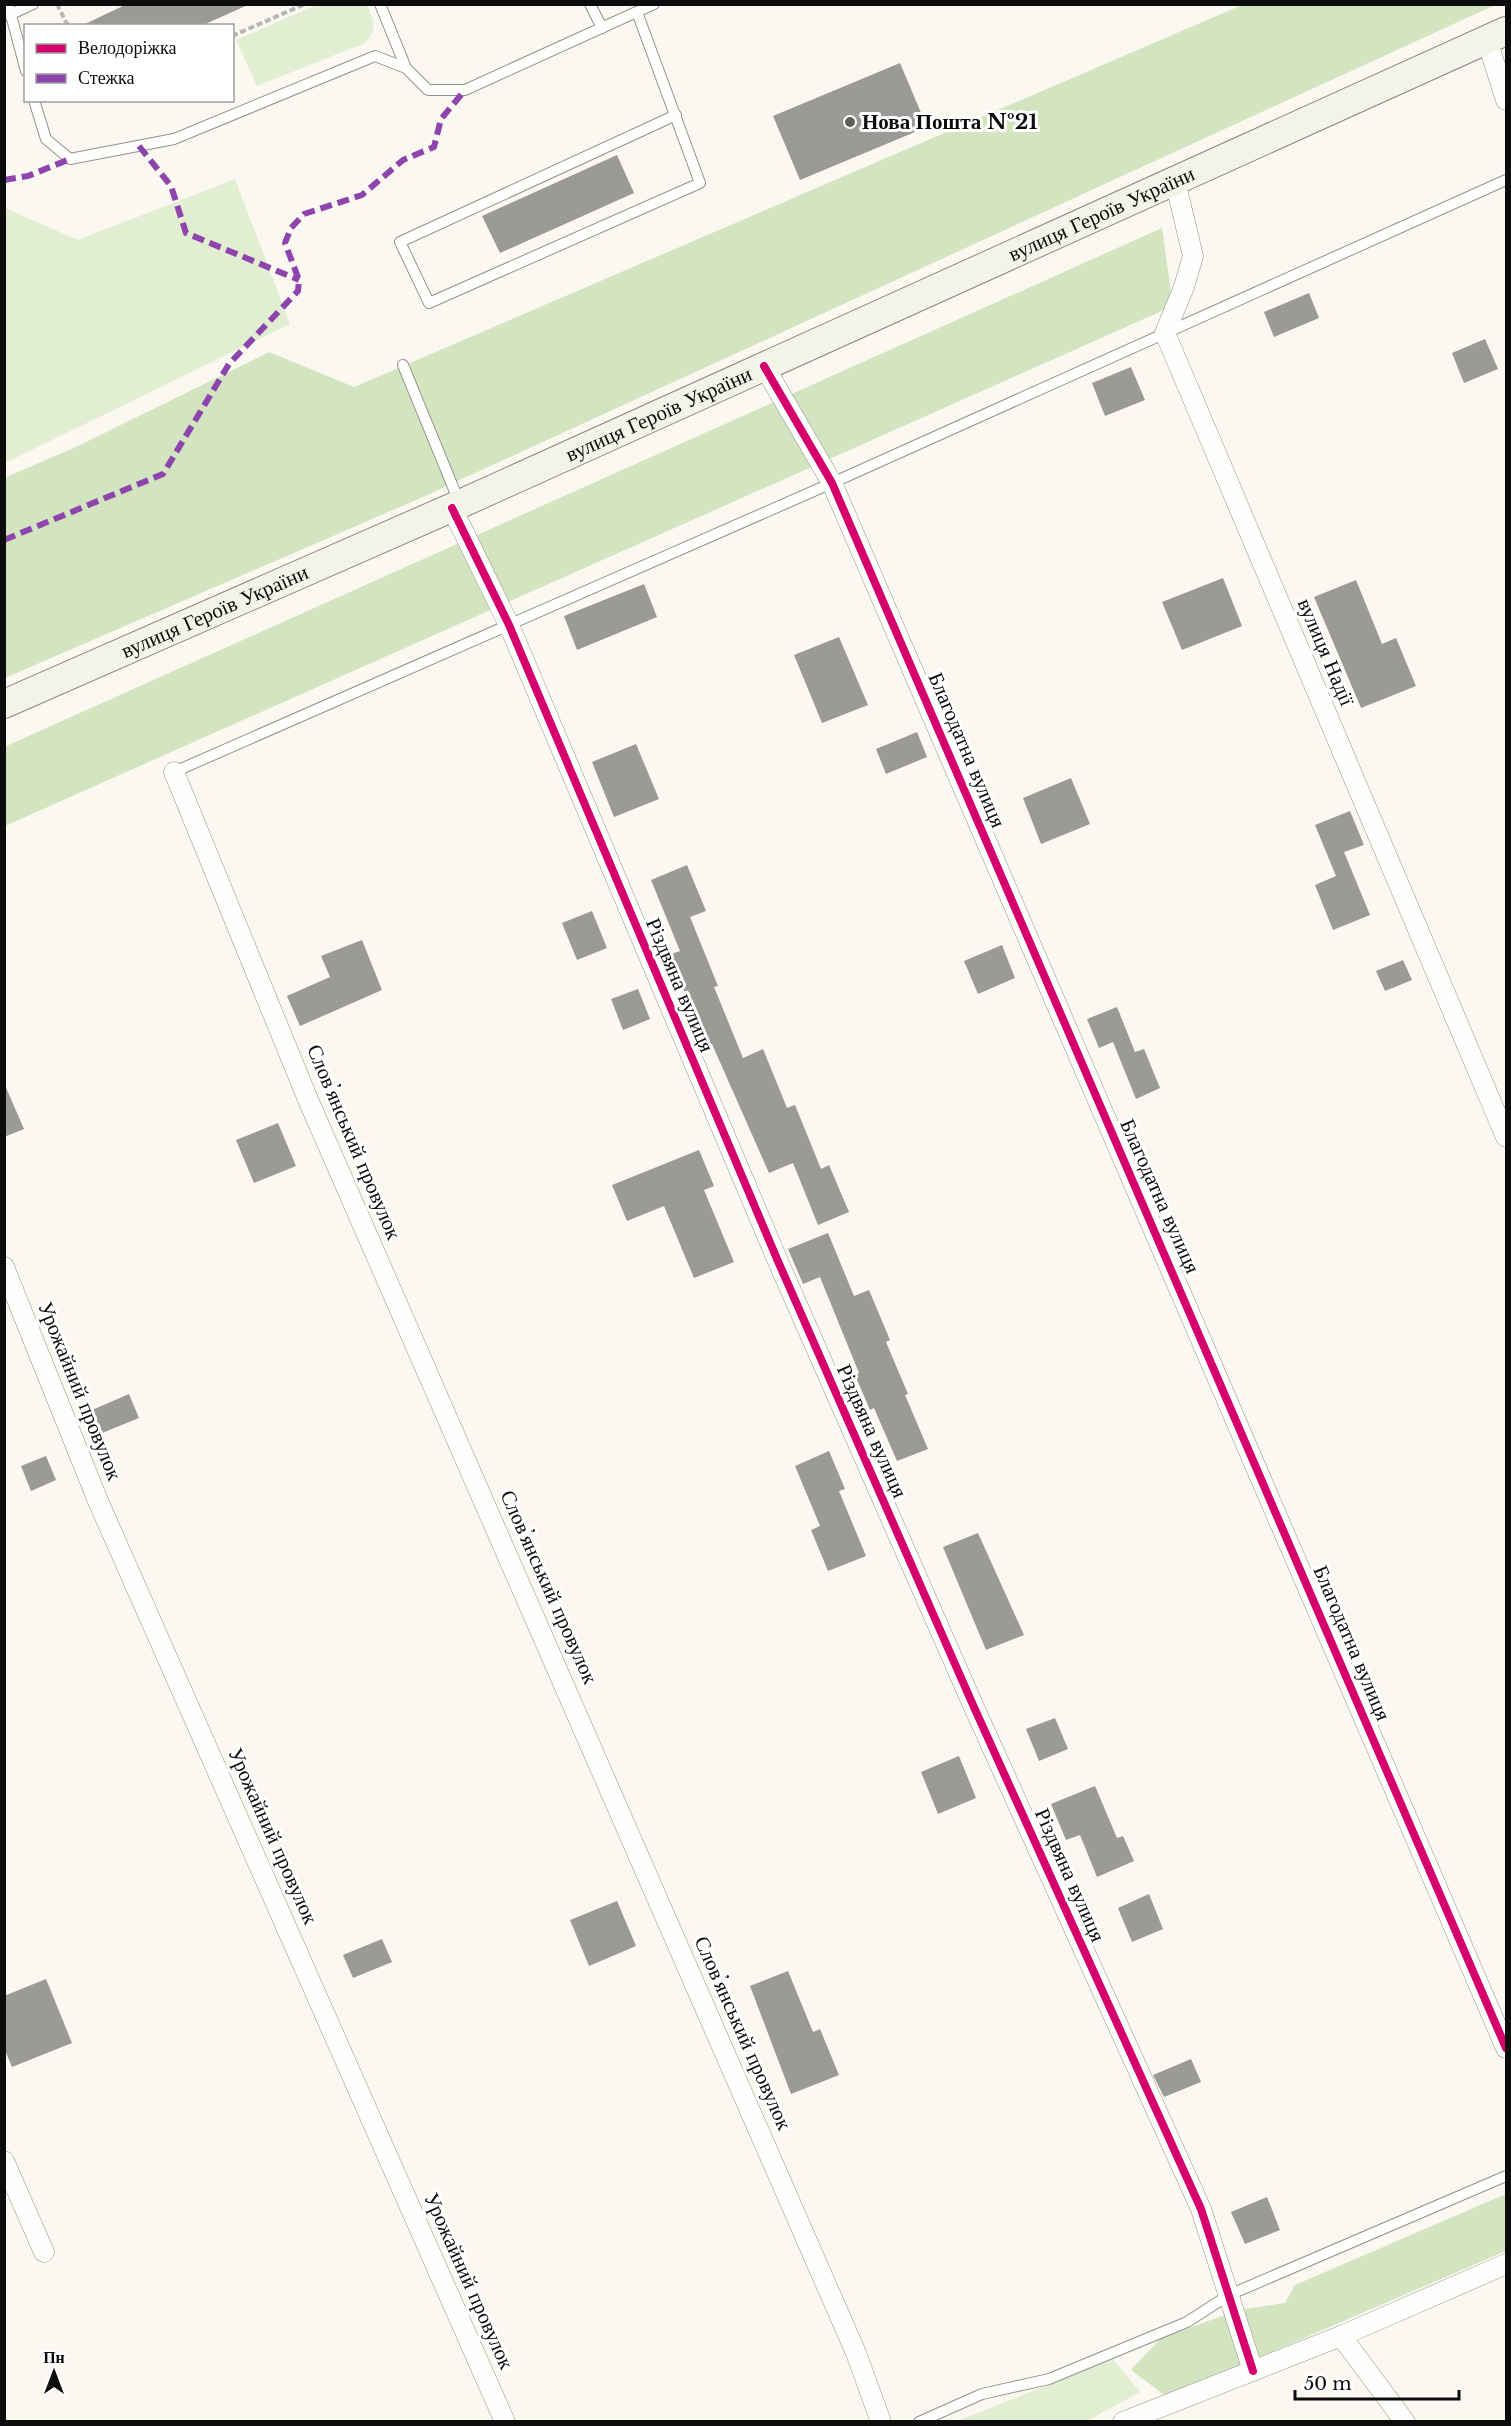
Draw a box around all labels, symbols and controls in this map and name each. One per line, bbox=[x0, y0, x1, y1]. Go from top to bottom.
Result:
legend bbox=[24, 24, 234, 102]
text: Велодоріжка bbox=[78, 37, 177, 59]
text: Стежка bbox=[78, 67, 135, 89]
place label: Нова Пошта №21 bbox=[862, 109, 1038, 135]
marker: Нова Пошта №21 bbox=[843, 115, 857, 129]
street label: вулиця Героїв України bbox=[1004, 161, 1199, 267]
street label: вулиця Героїв України bbox=[562, 361, 756, 468]
street label: вулиця Героїв України bbox=[117, 559, 312, 664]
street label: вулиця Надії bbox=[1292, 594, 1360, 710]
street label: Благодатна вулиця bbox=[923, 668, 1012, 832]
street label: Різдвяна вулиця bbox=[640, 914, 720, 1056]
street label: Словʼянський провулок bbox=[301, 1041, 407, 1244]
street label: Благодатна вулиця bbox=[1114, 1115, 1206, 1278]
street label: Урожайний провулок bbox=[32, 1298, 128, 1485]
street label: Різдвяна вулиця bbox=[831, 1360, 913, 1502]
street label: Словʼянський провулок bbox=[495, 1486, 604, 1689]
street label: Благодатна вулиця bbox=[1308, 1561, 1397, 1725]
street label: Урожайний провулок bbox=[222, 1744, 324, 1929]
street label: Різдвяна вулиця bbox=[1029, 1804, 1111, 1946]
street label: Словʼянський провулок bbox=[689, 1932, 798, 2135]
street label: Урожайний провулок bbox=[418, 2189, 520, 2374]
north arrow bbox=[24, 2342, 84, 2402]
text: Пн bbox=[43, 2347, 65, 2367]
scale bar bbox=[1295, 2363, 1458, 2401]
text: 50 m bbox=[1304, 2373, 1352, 2395]

